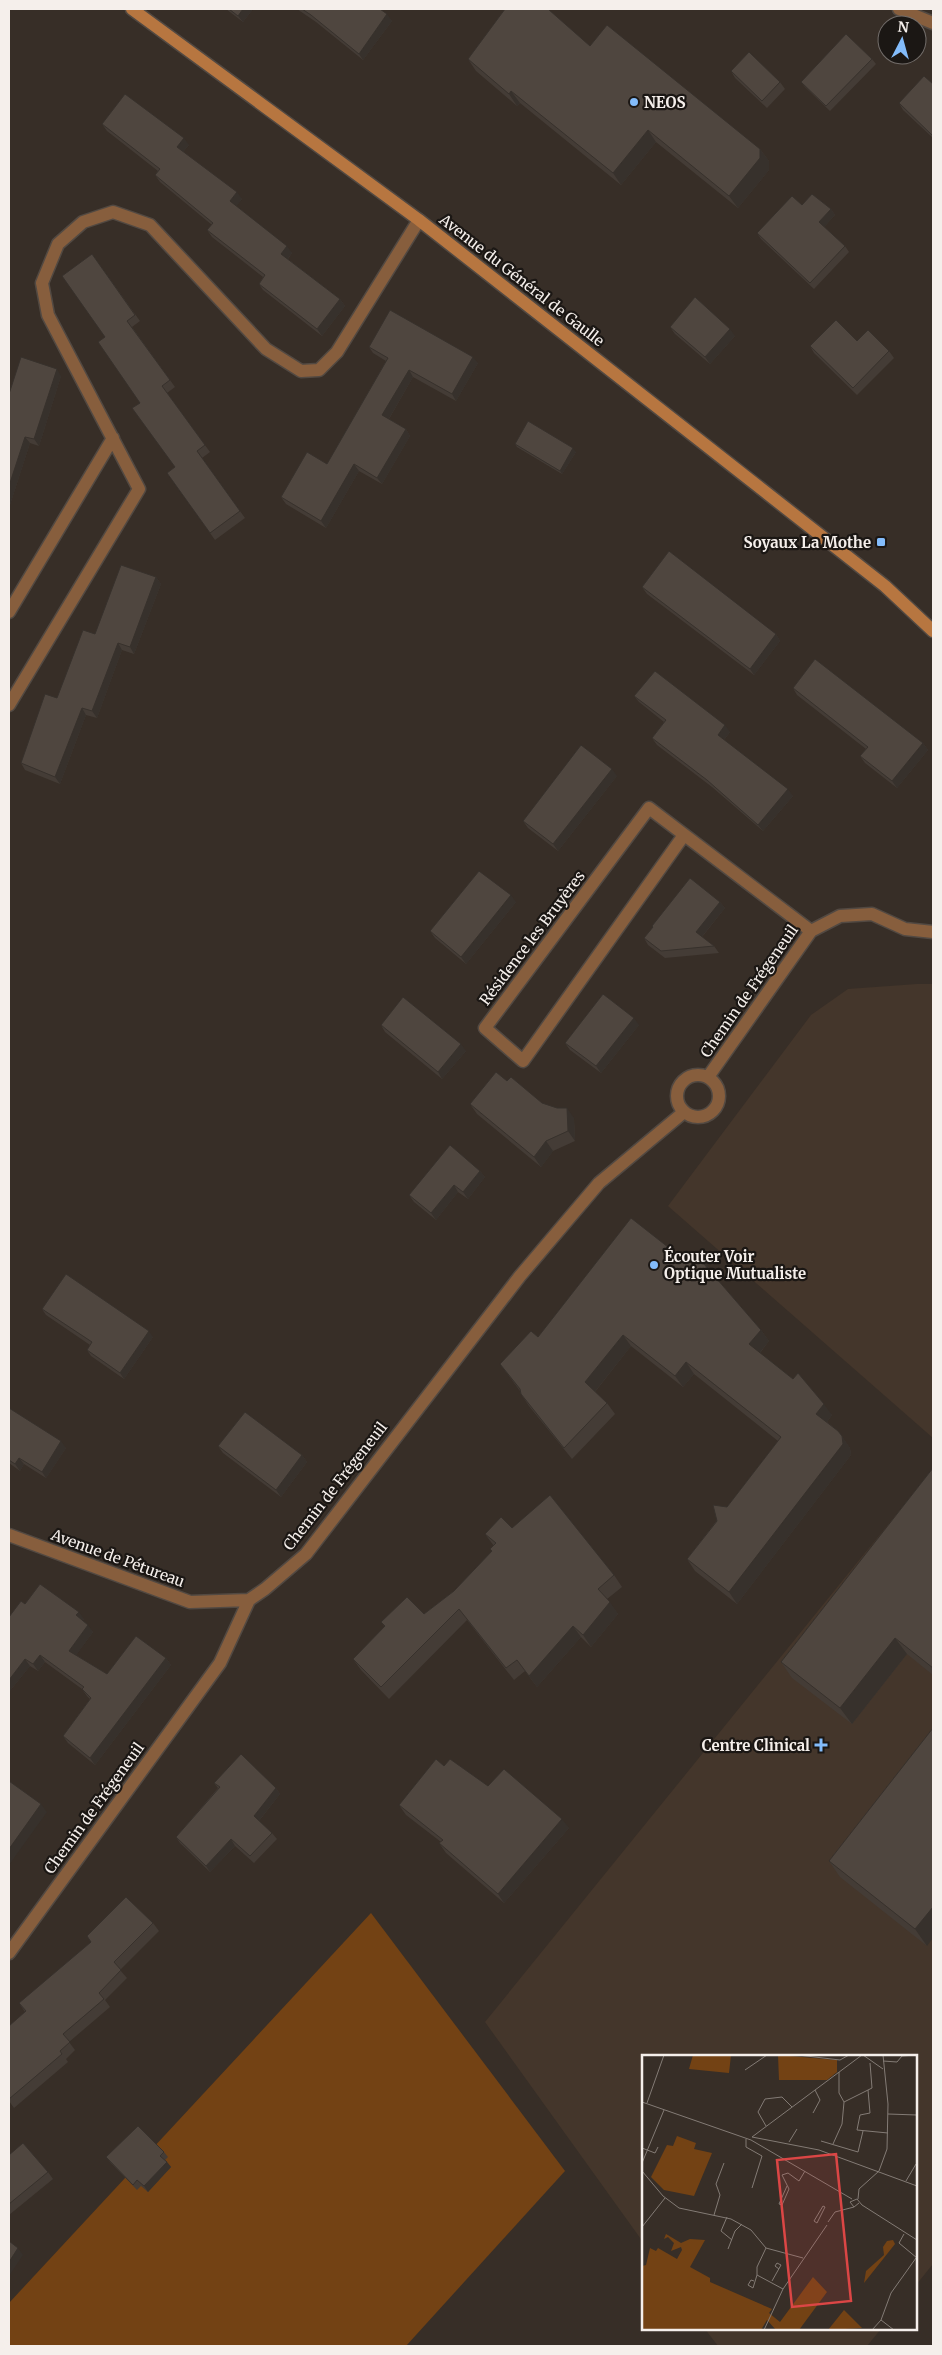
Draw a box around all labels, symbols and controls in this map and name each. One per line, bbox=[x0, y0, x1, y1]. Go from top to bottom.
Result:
north arrow bbox=[877, 15, 927, 65]
text: N bbox=[897, 18, 910, 37]
place label: NEOS bbox=[644, 93, 686, 112]
marker: NEOS bbox=[628, 96, 640, 108]
street label: Avenue du Général de Gaulle bbox=[435, 209, 608, 350]
place label: Soyaux La Mothe bbox=[743, 533, 871, 552]
marker: Soyaux La Mothe bbox=[875, 536, 887, 548]
street label: Résidence les Bruyères bbox=[475, 867, 589, 1009]
street label: Chemin de Frégeneuil bbox=[696, 921, 802, 1061]
place label: Écouter Voir Optique Mutualiste bbox=[664, 1246, 806, 1283]
marker: Écouter Voir Optique Mutualiste bbox=[648, 1259, 660, 1271]
street label: Chemin de Frégeneuil bbox=[279, 1418, 391, 1554]
street label: Avenue de Pétureau bbox=[48, 1525, 187, 1591]
place label: Centre Clinical bbox=[702, 1736, 810, 1755]
street label: Chemin de Frégeneuil bbox=[40, 1738, 148, 1877]
marker: Centre Clinical bbox=[814, 1738, 828, 1752]
inset map bbox=[642, 2055, 917, 2330]

